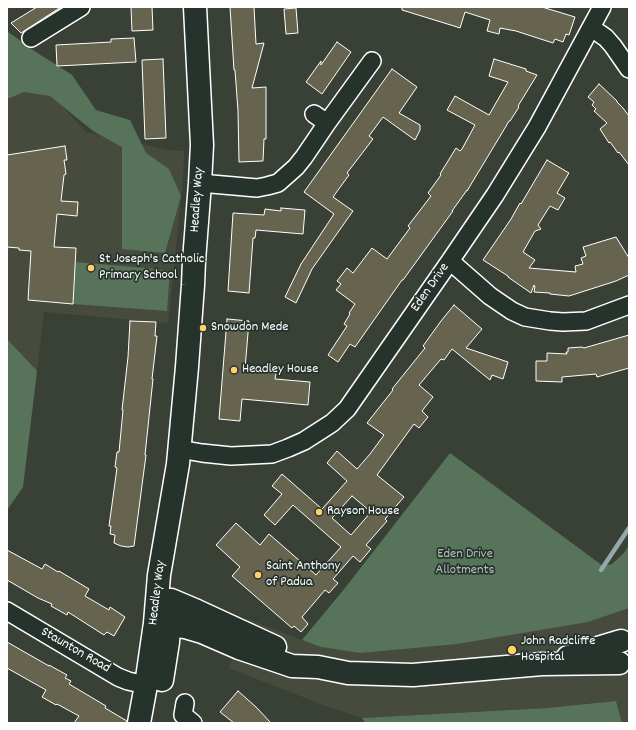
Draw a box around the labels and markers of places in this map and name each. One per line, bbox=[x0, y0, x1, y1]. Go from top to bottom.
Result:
place label: St Joseph's Catholic Primary School bbox=[99, 252, 204, 284]
marker: St Joseph's Catholic Primary School bbox=[86, 263, 96, 273]
place label: Snowdon Mede bbox=[211, 320, 288, 336]
marker: Snowdon Mede bbox=[198, 323, 208, 333]
place label: Headley House bbox=[242, 362, 318, 378]
marker: Headley House bbox=[229, 365, 239, 375]
place label: Rayson House bbox=[327, 504, 399, 520]
marker: Rayson House bbox=[314, 507, 324, 517]
place label: Saint Anthony of Padua bbox=[266, 559, 340, 592]
marker: Saint Anthony of Padua bbox=[253, 570, 263, 580]
place label: John Radcliffe Hospital bbox=[521, 634, 596, 666]
marker: John Radcliffe Hospital bbox=[506, 644, 518, 656]

